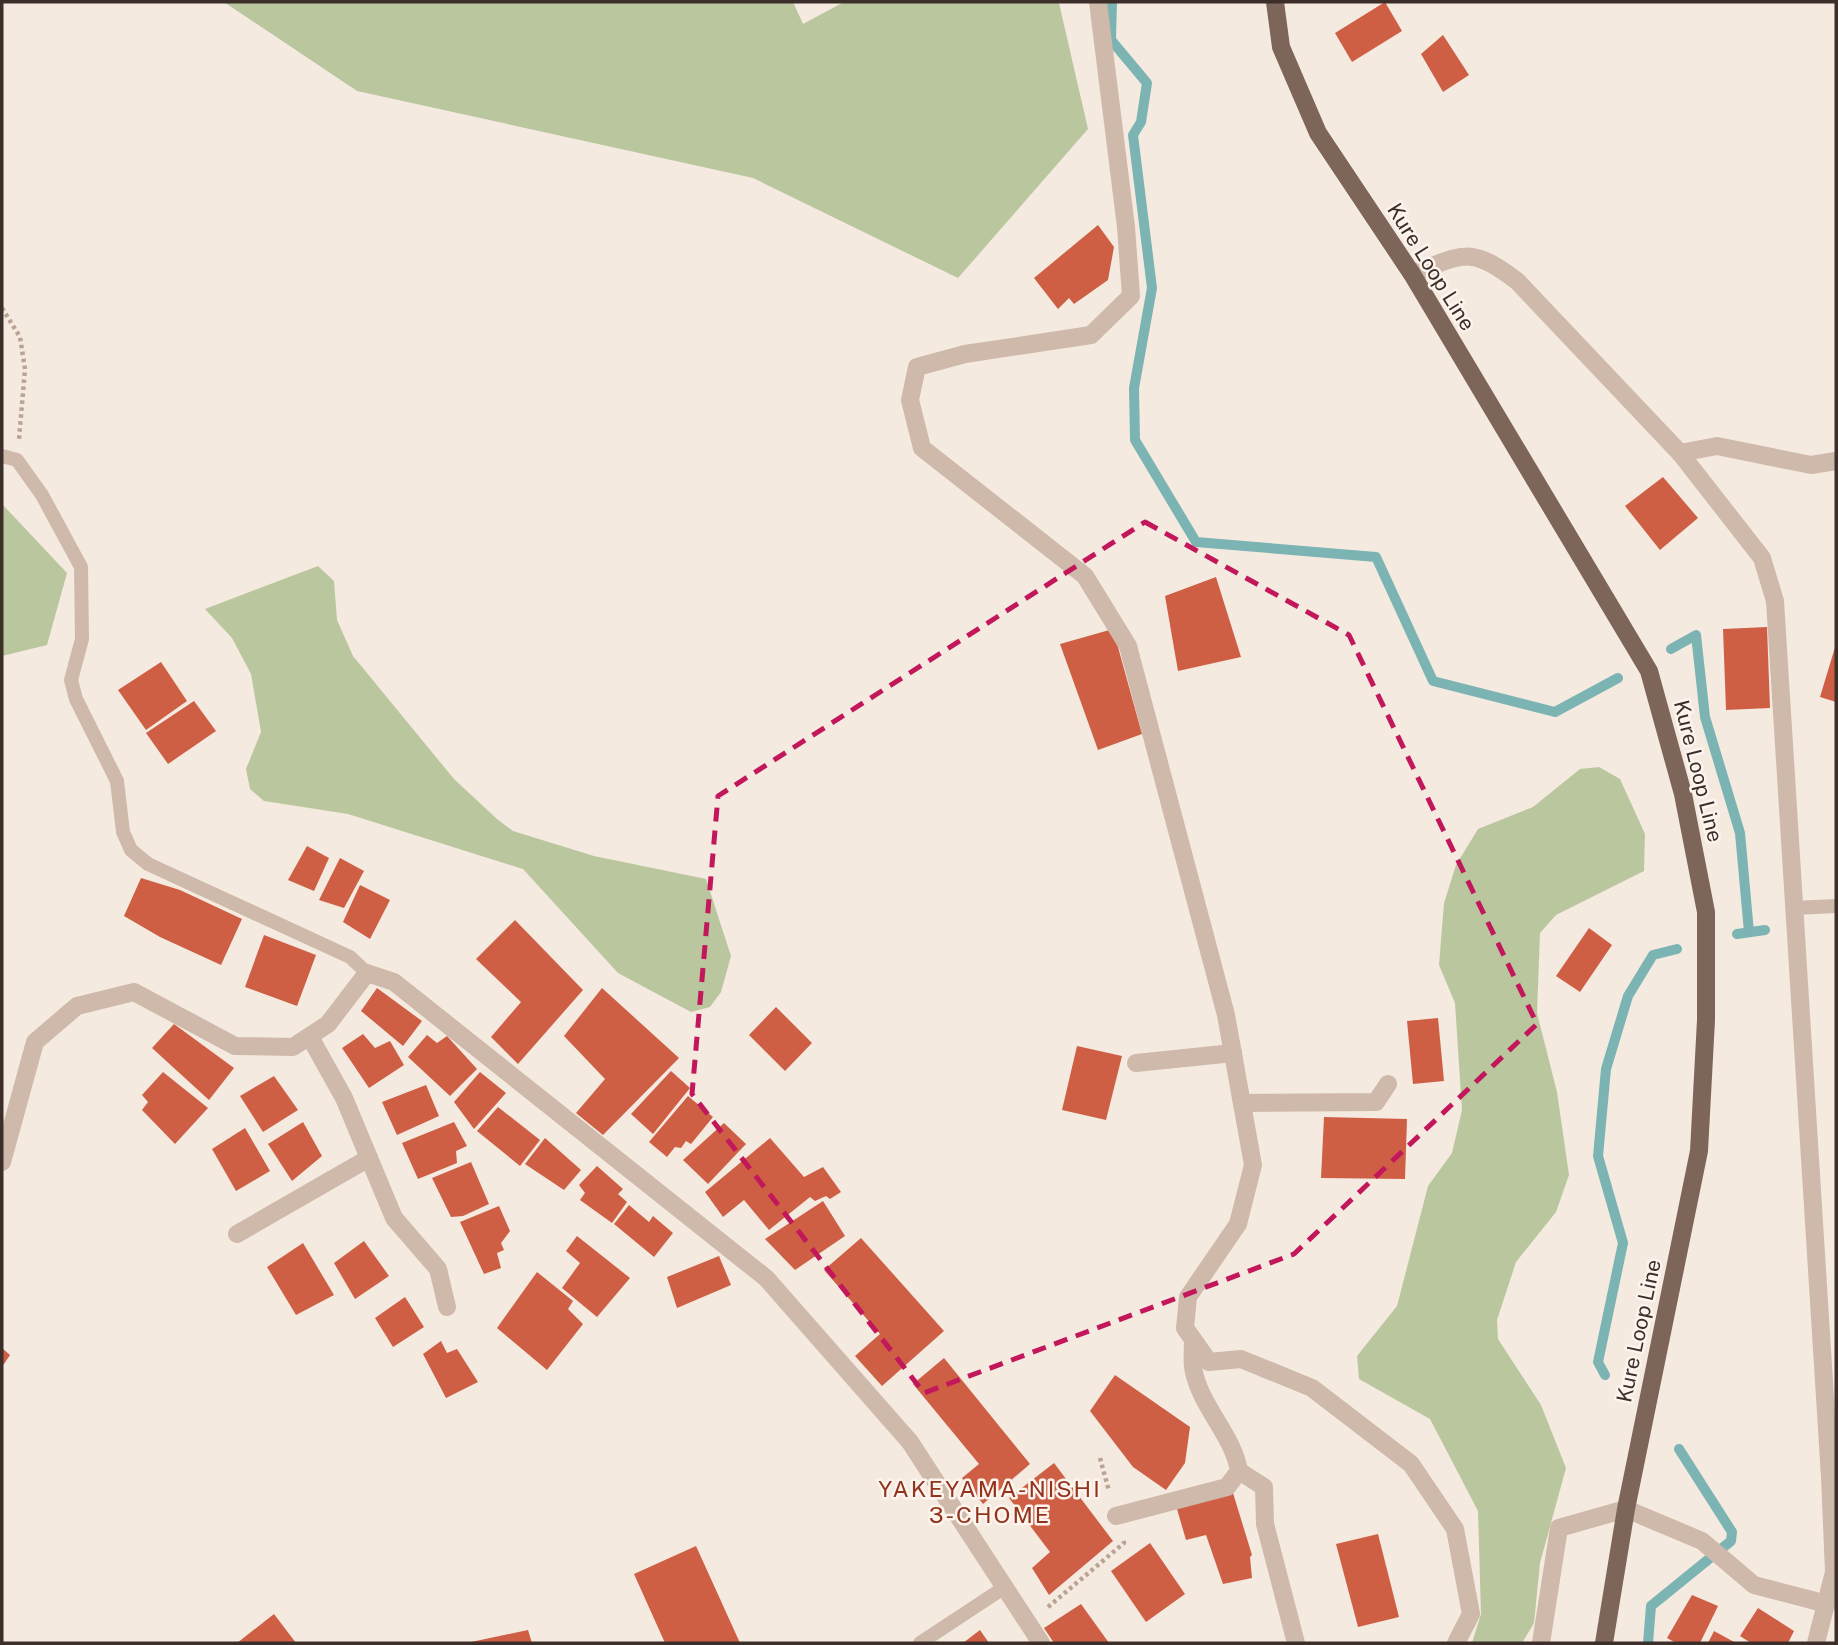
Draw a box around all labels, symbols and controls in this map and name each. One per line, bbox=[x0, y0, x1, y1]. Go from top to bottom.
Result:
street label: Kure Loop Line bbox=[1382, 198, 1481, 335]
street label: Kure Loop Line bbox=[1669, 697, 1728, 844]
street label: Kure Loop Line bbox=[1611, 1257, 1666, 1405]
district label: YAKEYAMA-NISHI 3-CHOME bbox=[878, 1475, 1102, 1528]

